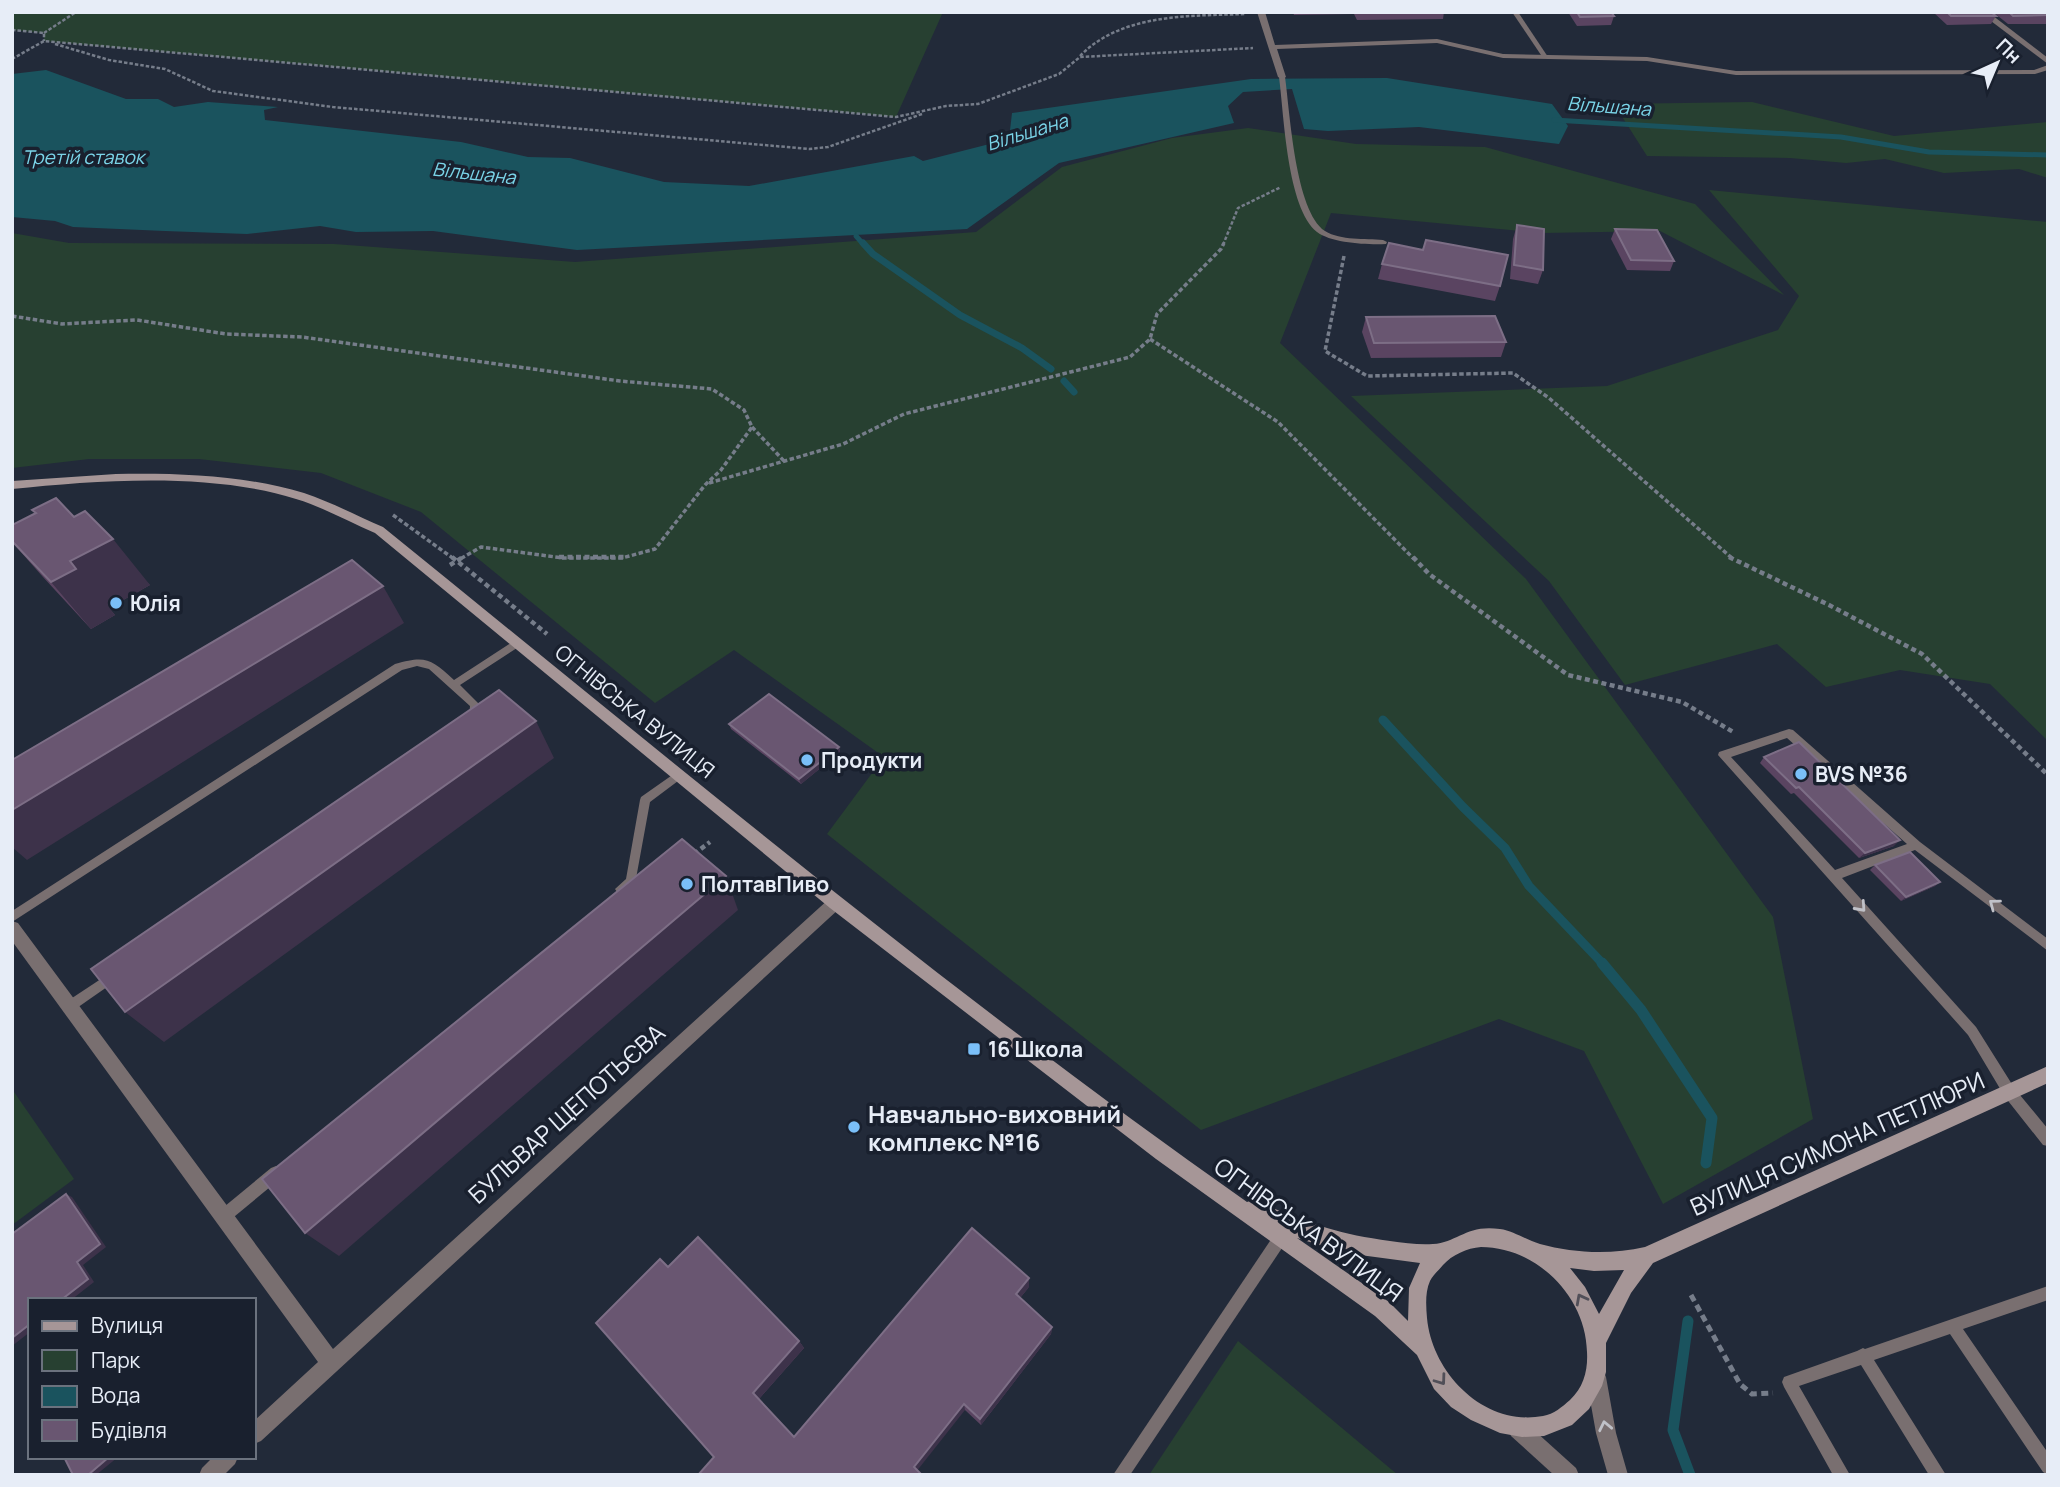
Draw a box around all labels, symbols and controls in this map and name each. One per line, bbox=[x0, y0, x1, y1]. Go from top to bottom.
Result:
north arrow bbox=[1962, 28, 2032, 98]
text: Пн bbox=[1991, 33, 2027, 69]
water label: Вільшана bbox=[1566, 90, 1653, 122]
water label: Вільшана bbox=[983, 107, 1072, 157]
water label: Третій ставок bbox=[22, 144, 147, 170]
water label: Вільшана bbox=[431, 156, 518, 190]
place label: Юлія bbox=[130, 589, 181, 617]
marker: Юлія bbox=[108, 595, 124, 611]
street label: ОГНІВСЬКА ВУЛИЦЯ bbox=[549, 638, 721, 784]
place label: Продукти bbox=[821, 746, 922, 774]
marker: Продукти bbox=[799, 752, 815, 768]
place label: BVS №36 bbox=[1815, 760, 1908, 788]
marker: BVS №36 bbox=[1793, 766, 1809, 782]
place label: ПолтавПиво bbox=[701, 870, 829, 898]
marker: ПолтавПиво bbox=[679, 876, 695, 892]
one-way arrow bbox=[1852, 899, 1865, 912]
one-way arrow bbox=[1989, 900, 2001, 913]
street label: БУЛЬВАР ЩЕПОТЬЄВА bbox=[461, 1016, 671, 1210]
place label: 16 Школа bbox=[988, 1035, 1083, 1063]
marker: 16 Школа bbox=[966, 1041, 982, 1057]
street label: ВУЛИЦЯ СИМОНА ПЕТЛЮРИ bbox=[1685, 1063, 1989, 1223]
place label: Навчально-виховний комплекс №16 bbox=[868, 1097, 1121, 1158]
marker: Навчально-виховний комплекс №16 bbox=[846, 1119, 862, 1135]
street label: ОГНІВСЬКА ВУЛИЦЯ bbox=[1208, 1149, 1410, 1309]
one-way arrow bbox=[1576, 1294, 1590, 1306]
legend bbox=[28, 1298, 256, 1459]
text: Вулиця bbox=[91, 1311, 163, 1339]
text: Парк bbox=[91, 1346, 141, 1374]
one-way arrow bbox=[1433, 1372, 1445, 1385]
text: Вода bbox=[91, 1381, 141, 1409]
text: Будівля bbox=[91, 1416, 167, 1444]
one-way arrow bbox=[1599, 1420, 1614, 1432]

